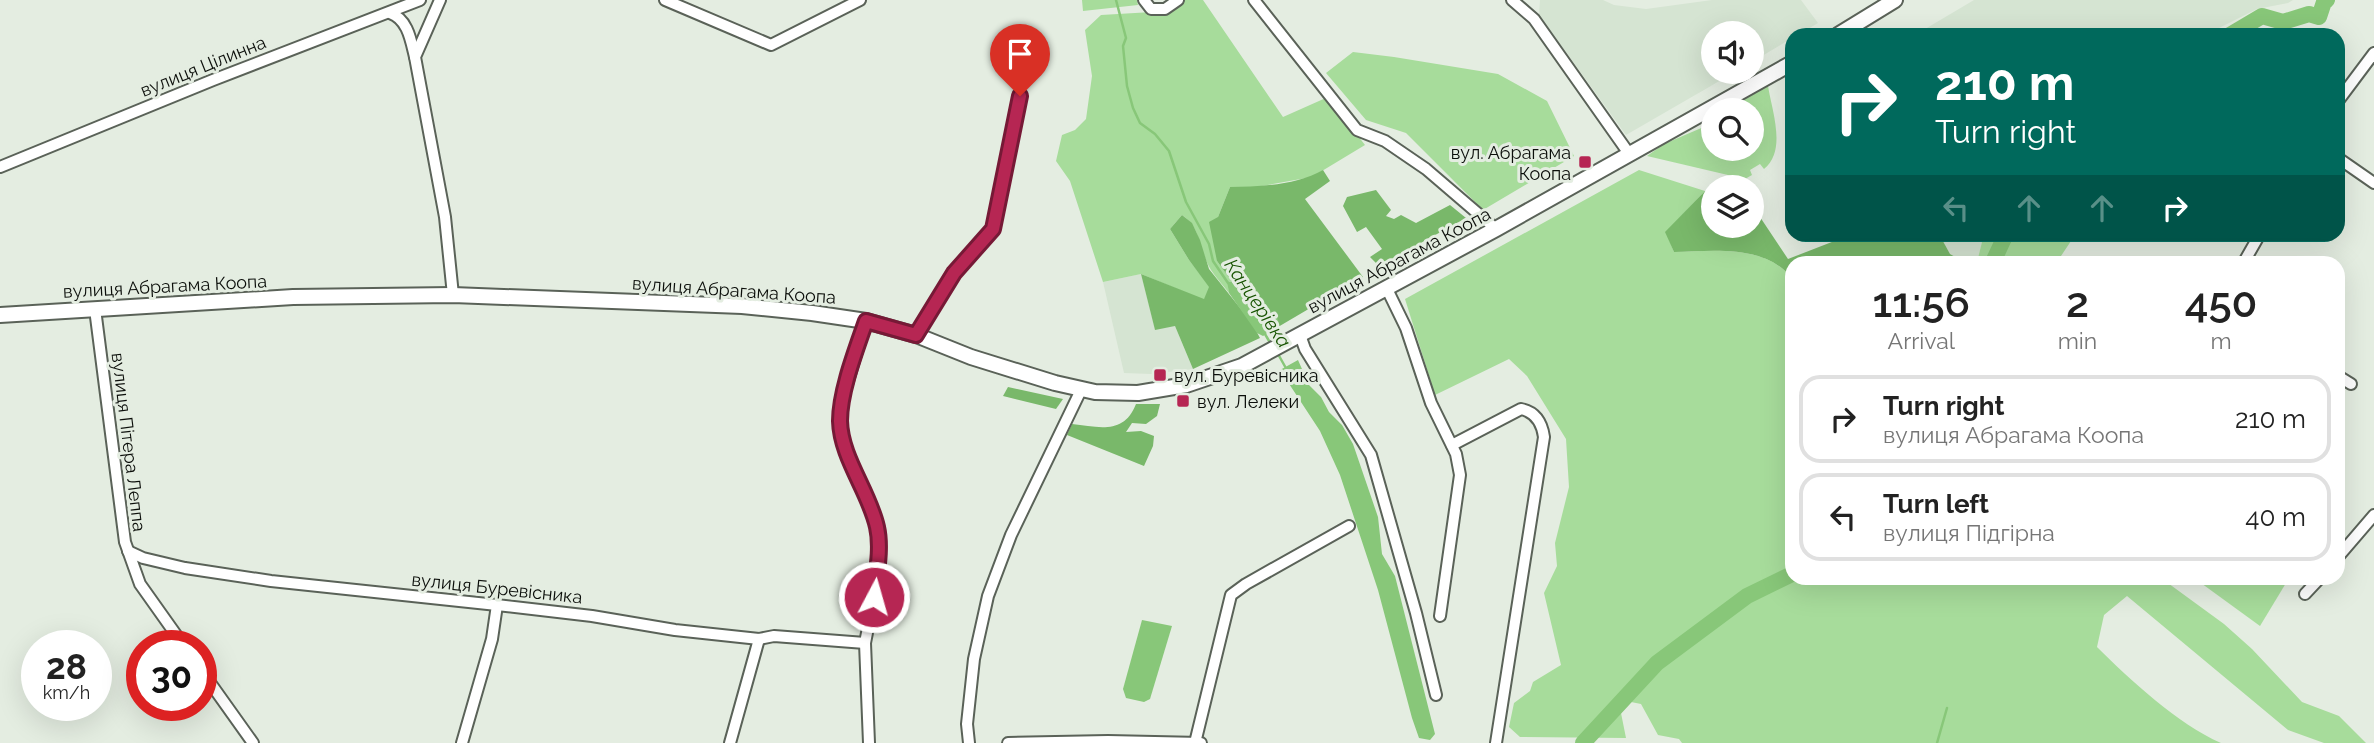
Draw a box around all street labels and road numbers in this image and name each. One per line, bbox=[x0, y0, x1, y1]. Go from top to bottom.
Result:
street label: вулиця Цілинна bbox=[137, 31, 269, 101]
street label: вулиця Абрагама Коопа bbox=[1304, 203, 1494, 317]
street label: вулиця Абрагама Коопа bbox=[62, 270, 268, 302]
street label: вулиця Абрагама Коопа bbox=[631, 272, 837, 308]
street label: вулиця Пітера Леппа bbox=[108, 351, 150, 533]
street label: вулиця Буревісника bbox=[411, 569, 583, 607]

